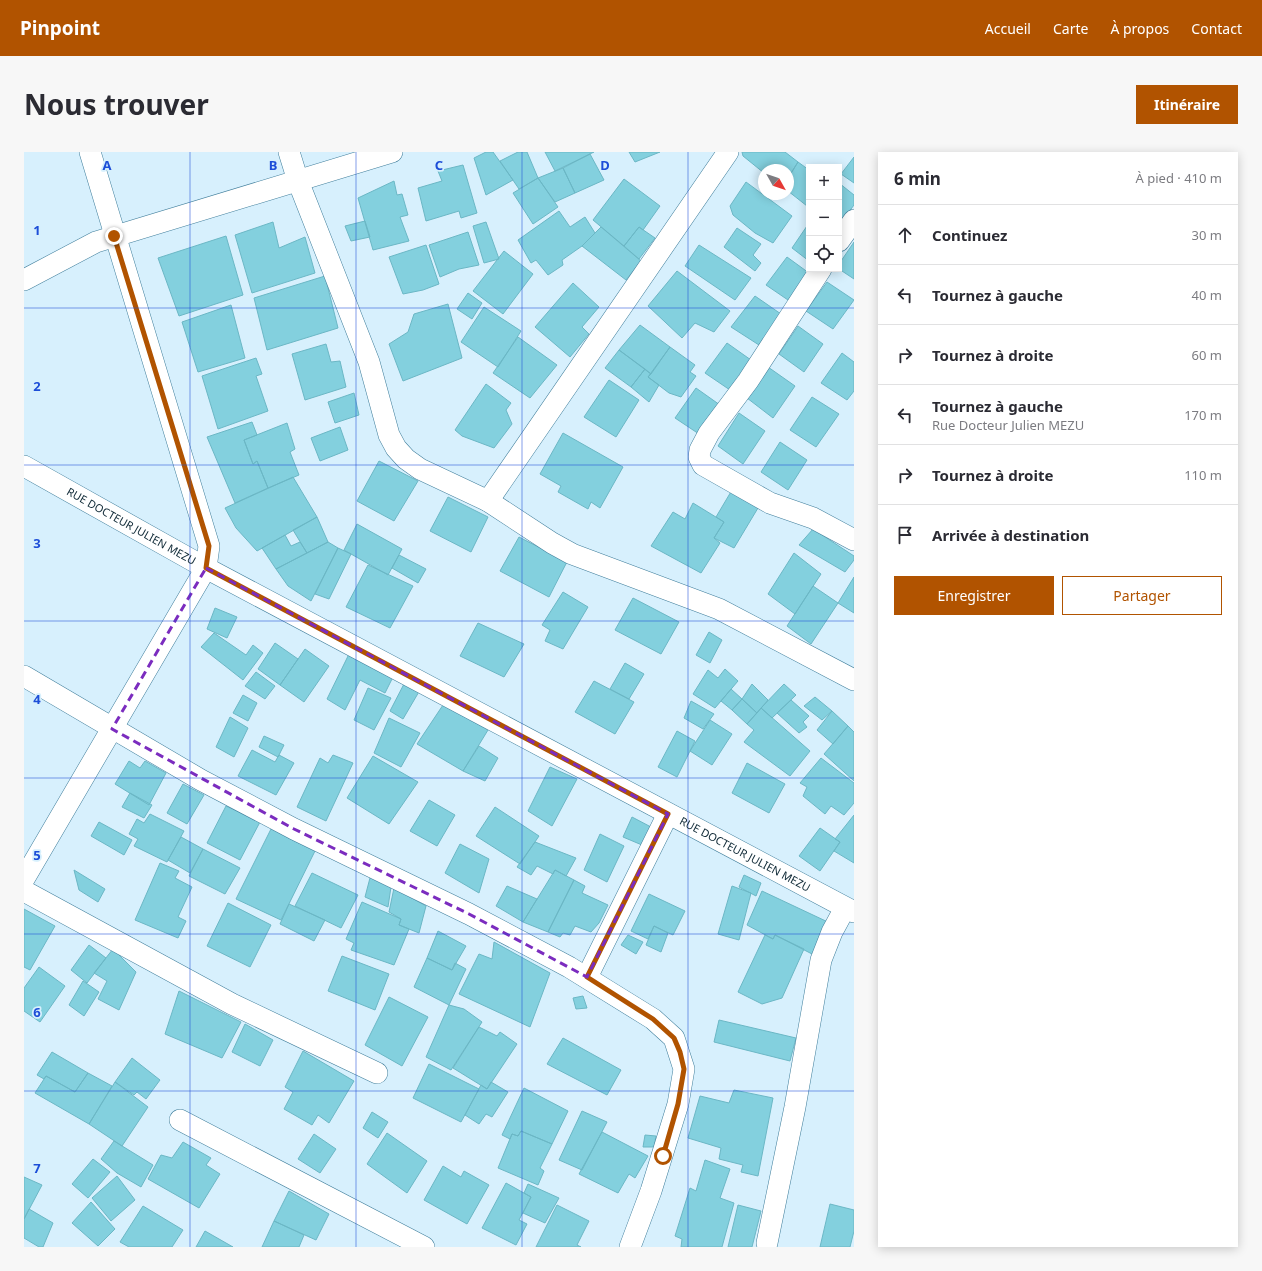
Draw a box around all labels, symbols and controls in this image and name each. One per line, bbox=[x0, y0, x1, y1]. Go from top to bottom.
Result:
text: Pinpoint bbox=[20, 15, 100, 41]
text: Accueil bbox=[985, 19, 1031, 38]
text: Carte bbox=[1053, 19, 1088, 38]
text: À propos bbox=[1110, 19, 1169, 38]
text: Contact bbox=[1191, 19, 1242, 38]
text: Nous trouver bbox=[24, 85, 209, 123]
button: Itinéraire bbox=[1136, 85, 1238, 124]
text: A bbox=[103, 156, 112, 174]
text: B bbox=[269, 156, 277, 174]
text: C bbox=[435, 156, 443, 174]
text: D bbox=[600, 156, 610, 174]
north arrow bbox=[758, 164, 794, 200]
map controls bbox=[806, 164, 842, 272]
button: + bbox=[806, 164, 842, 200]
text: 6 min bbox=[894, 167, 941, 190]
text: À pied · 410 m bbox=[1136, 169, 1222, 187]
button: − bbox=[806, 200, 842, 236]
text: 1 bbox=[33, 221, 41, 239]
icon: ahead bbox=[894, 224, 916, 246]
text: Continuez bbox=[932, 225, 1007, 245]
text: 30 m bbox=[1192, 226, 1222, 244]
route end bbox=[105, 227, 123, 245]
button: locate bbox=[806, 236, 842, 272]
icon: left bbox=[894, 284, 916, 306]
text: Tournez à gauche bbox=[932, 285, 1063, 305]
text: 40 m bbox=[1192, 286, 1222, 304]
icon: right bbox=[894, 344, 916, 366]
text: Tournez à droite bbox=[932, 345, 1053, 365]
text: 60 m bbox=[1192, 346, 1222, 364]
text: 2 bbox=[33, 377, 41, 395]
text: Tournez à gauche bbox=[932, 396, 1063, 416]
icon: left bbox=[894, 404, 916, 426]
text: 170 m bbox=[1184, 406, 1222, 424]
text: Rue Docteur Julien MEZU bbox=[932, 416, 1084, 434]
icon: right bbox=[894, 464, 916, 486]
text: Tournez à droite bbox=[932, 465, 1053, 485]
text: 110 m bbox=[1184, 466, 1222, 484]
street label: RUE DOCTEUR JULIEN MEZU bbox=[64, 483, 199, 568]
icon: arrive bbox=[894, 524, 916, 546]
text: Arrivée à destination bbox=[932, 525, 1089, 545]
text: 3 bbox=[33, 534, 41, 552]
button: Enregistrer bbox=[894, 576, 1054, 615]
button: Partager bbox=[1062, 576, 1222, 615]
text: 4 bbox=[33, 690, 41, 708]
street label: RUE DOCTEUR JULIEN MEZU bbox=[677, 813, 813, 895]
text: 5 bbox=[33, 846, 41, 864]
text: 6 bbox=[33, 1003, 41, 1021]
route start bbox=[654, 1147, 672, 1165]
text: 7 bbox=[33, 1159, 41, 1177]

